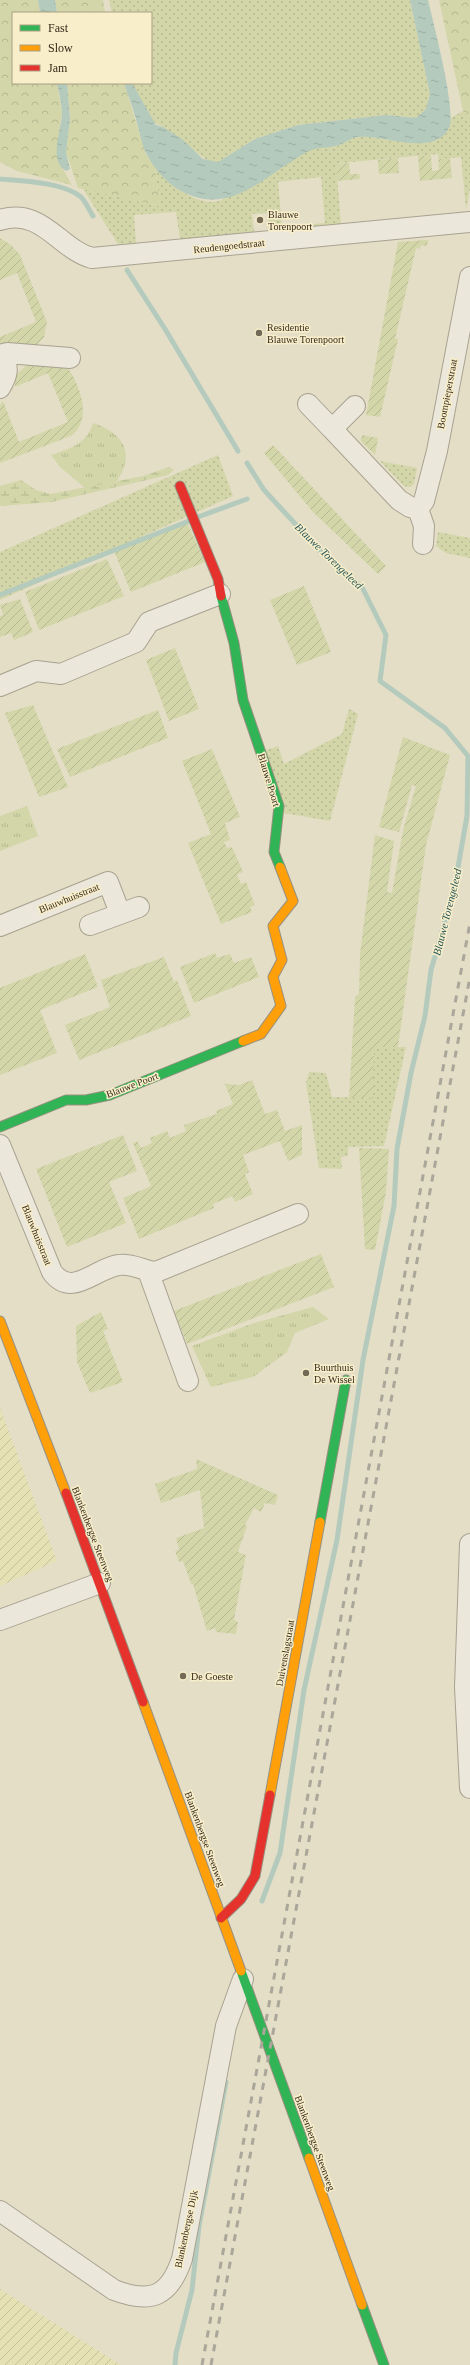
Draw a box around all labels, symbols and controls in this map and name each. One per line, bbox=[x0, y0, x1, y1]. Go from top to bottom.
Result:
legend bbox=[12, 12, 152, 84]
text: Fast bbox=[48, 21, 69, 35]
text: Slow bbox=[48, 41, 73, 55]
text: Jam bbox=[48, 61, 68, 75]
place label: Blauwe Torenpoort bbox=[268, 209, 313, 232]
marker: Blauwe Torenpoort bbox=[255, 215, 265, 225]
street label: Reudengoedstraat bbox=[193, 237, 265, 255]
place label: Residentie Blauwe Torenpoort bbox=[267, 322, 344, 345]
marker: Residentie Blauwe Torenpoort bbox=[254, 328, 264, 338]
street label: Boompieperstraat bbox=[435, 358, 459, 430]
water label: Blauwe Torengeleed bbox=[293, 521, 366, 592]
street label: Blauwe Poort bbox=[256, 752, 282, 808]
water label: Blauwe Torengeleed bbox=[430, 867, 464, 957]
street label: Blauwhuisstraat bbox=[37, 881, 101, 915]
street label: Blauwe Poort bbox=[104, 1070, 160, 1100]
street label: Blauwhuisstraat bbox=[20, 1203, 54, 1267]
place label: Buurthuis De Wissel bbox=[314, 1362, 355, 1385]
marker: Buurthuis De Wissel bbox=[301, 1368, 311, 1378]
street label: Blankenbergse Steenweg bbox=[70, 1485, 116, 1583]
street label: Duivenslagstraat bbox=[274, 1619, 296, 1687]
marker: De Goeste bbox=[178, 1671, 188, 1681]
place label: De Goeste bbox=[191, 1671, 233, 1682]
street label: Blankenbergse Steenweg bbox=[183, 1790, 227, 1888]
street label: Blankenbergse Steenweg bbox=[293, 2094, 337, 2192]
street label: Blankenbergse Dijk bbox=[172, 2189, 200, 2269]

